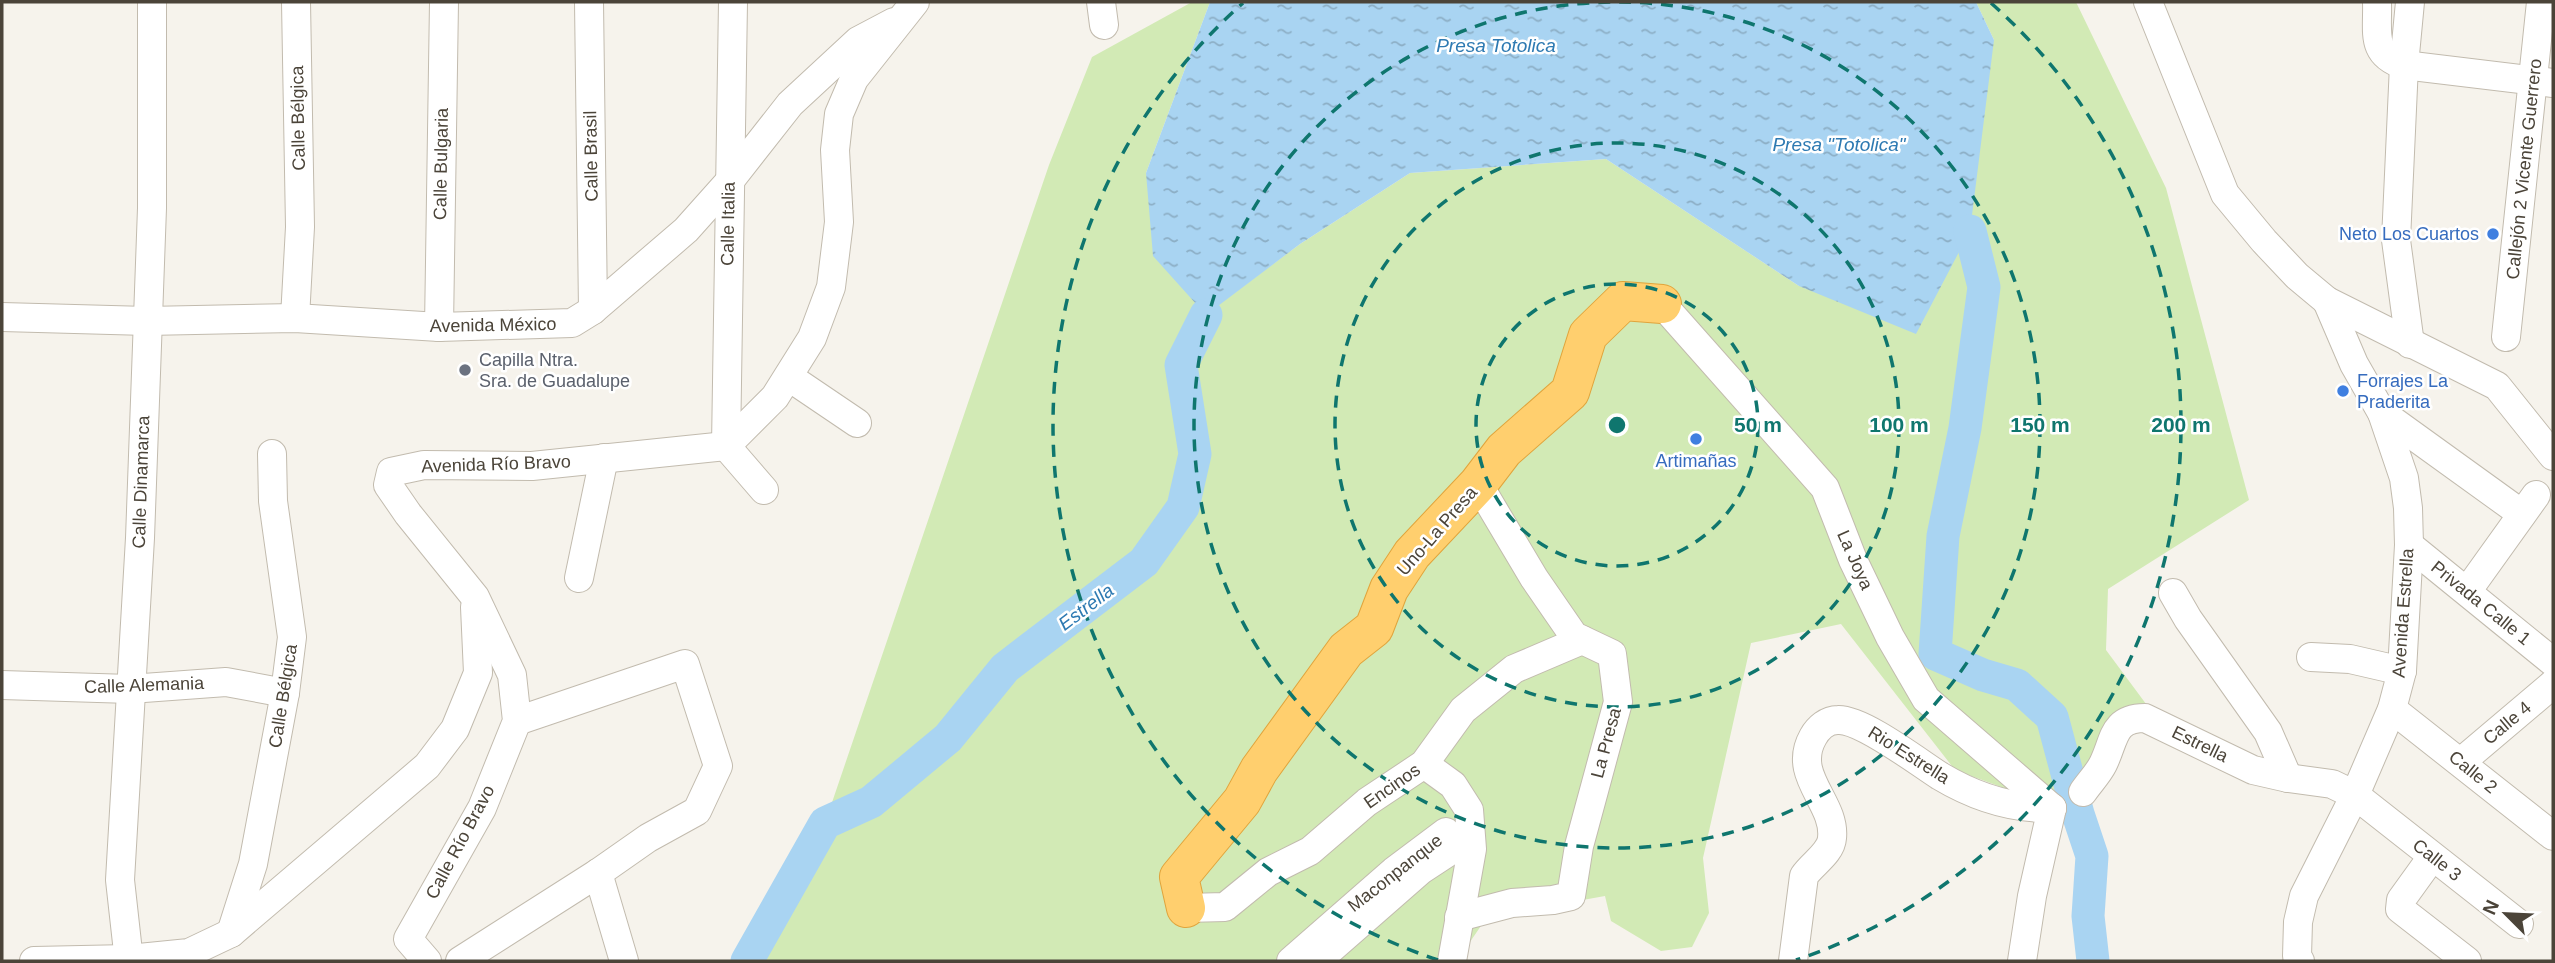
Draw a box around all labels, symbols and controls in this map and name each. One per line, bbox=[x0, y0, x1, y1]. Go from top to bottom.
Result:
water label: Presa Totolica bbox=[1436, 35, 1556, 56]
street label: Callejón 2 Vicente Guerrero bbox=[2502, 58, 2546, 280]
street label: Calle Bélgica bbox=[287, 64, 309, 171]
street label: Calle Bulgaria bbox=[430, 107, 452, 220]
street label: Calle Brasil bbox=[580, 110, 602, 202]
water label: Presa "Totolica" bbox=[1772, 134, 1907, 155]
street label: Calle Italia bbox=[717, 181, 739, 266]
place label: Neto Los Cuartos bbox=[2339, 224, 2479, 244]
marker: Neto Los Cuartos bbox=[2485, 226, 2501, 242]
street label: Avenida México bbox=[429, 314, 557, 336]
place label: Capilla Ntra. Sra. de Guadalupe bbox=[479, 350, 630, 391]
marker: Capilla Ntra. Sra. de Guadalupe bbox=[457, 362, 473, 378]
place label: Forrajes La Praderita bbox=[2357, 371, 2449, 412]
marker: Forrajes La Praderita bbox=[2335, 383, 2351, 399]
centre of rings bbox=[1605, 413, 1629, 437]
text: 50 m bbox=[1734, 413, 1782, 436]
text: 100 m bbox=[1869, 413, 1929, 436]
text: 150 m bbox=[2010, 413, 2070, 436]
text: 200 m bbox=[2151, 413, 2211, 436]
street label: Calle Dinamarca bbox=[129, 414, 153, 549]
marker: Artimañas bbox=[1688, 431, 1704, 447]
street label: Avenida Río Bravo bbox=[421, 451, 571, 477]
place label: Artimañas bbox=[1655, 451, 1737, 471]
street label: Uno-La Presa bbox=[1393, 482, 1482, 579]
street label: La Joya bbox=[1833, 527, 1877, 594]
street label: Avenida Estrella bbox=[2388, 547, 2418, 678]
street label: Privada Calle 1 bbox=[2427, 557, 2535, 649]
water label: Estrella bbox=[1054, 580, 1118, 634]
street label: Calle Bélgica bbox=[265, 642, 301, 749]
street label: Calle Alemania bbox=[84, 673, 205, 697]
street label: Calle 4 bbox=[2479, 697, 2535, 749]
street label: La Presa bbox=[1587, 705, 1625, 780]
street label: Rio Estrella bbox=[1865, 722, 1954, 788]
street label: Estrella bbox=[2169, 722, 2232, 767]
street label: Calle 2 bbox=[2445, 747, 2501, 797]
street label: Encinos bbox=[1360, 759, 1424, 813]
street label: Calle Río Bravo bbox=[422, 782, 498, 902]
street label: Maconpanque bbox=[1344, 830, 1446, 916]
street label: Calle 3 bbox=[2409, 835, 2465, 885]
north arrow bbox=[2471, 879, 2541, 949]
text: N bbox=[2479, 897, 2503, 918]

